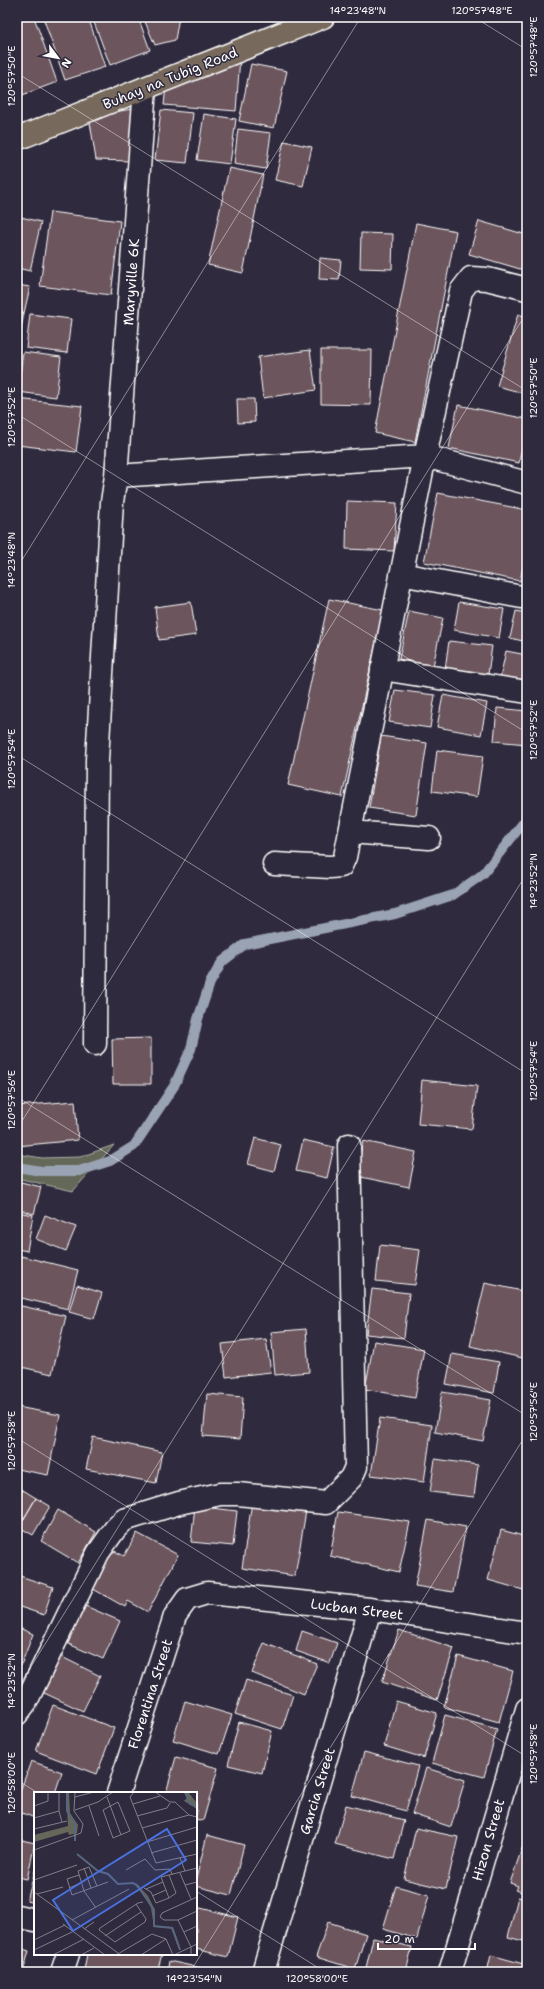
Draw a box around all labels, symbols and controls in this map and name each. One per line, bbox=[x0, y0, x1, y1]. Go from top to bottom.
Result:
text: 14°23'48"N bbox=[330, 4, 386, 17]
text: 120°57'48"E bbox=[451, 4, 513, 17]
text: 120°57'48"E bbox=[527, 16, 540, 78]
north arrow bbox=[38, 38, 78, 78]
street label: Buhay na Tubig Road bbox=[100, 43, 240, 113]
text: 120°57'50"E bbox=[5, 46, 18, 106]
text: N bbox=[57, 55, 75, 71]
street label: Maryville 6K bbox=[119, 238, 143, 326]
text: 120°57'50"E bbox=[527, 358, 540, 418]
text: 120°57'52"E bbox=[5, 387, 18, 447]
text: 14°23'48"N bbox=[5, 532, 18, 588]
text: 120°57'52"E bbox=[527, 700, 540, 760]
text: 120°57'54"E bbox=[5, 729, 18, 789]
text: 14°23'52"N bbox=[527, 853, 540, 909]
text: 120°57'54"E bbox=[527, 1041, 540, 1101]
text: 120°57'56"E bbox=[5, 1070, 18, 1130]
text: 120°57'56"E bbox=[527, 1382, 540, 1442]
text: 120°57'58"E bbox=[5, 1411, 18, 1471]
street label: Lucban Street bbox=[310, 1594, 404, 1624]
street label: Florentina Street bbox=[124, 1637, 176, 1751]
text: 14°23'52"N bbox=[5, 1653, 18, 1709]
text: 120°57'58"E bbox=[527, 1724, 540, 1784]
street label: Garcia Street bbox=[295, 1745, 339, 1837]
text: 120°58'00"E bbox=[5, 1752, 18, 1814]
inset map bbox=[34, 1792, 197, 1955]
street label: Hizon Street bbox=[468, 1797, 508, 1883]
scale bar bbox=[378, 1925, 475, 1951]
text: 20 m bbox=[384, 1931, 415, 1947]
text: 14°23'54"N bbox=[166, 1972, 222, 1985]
text: 120°58'00"E bbox=[286, 1972, 348, 1985]

